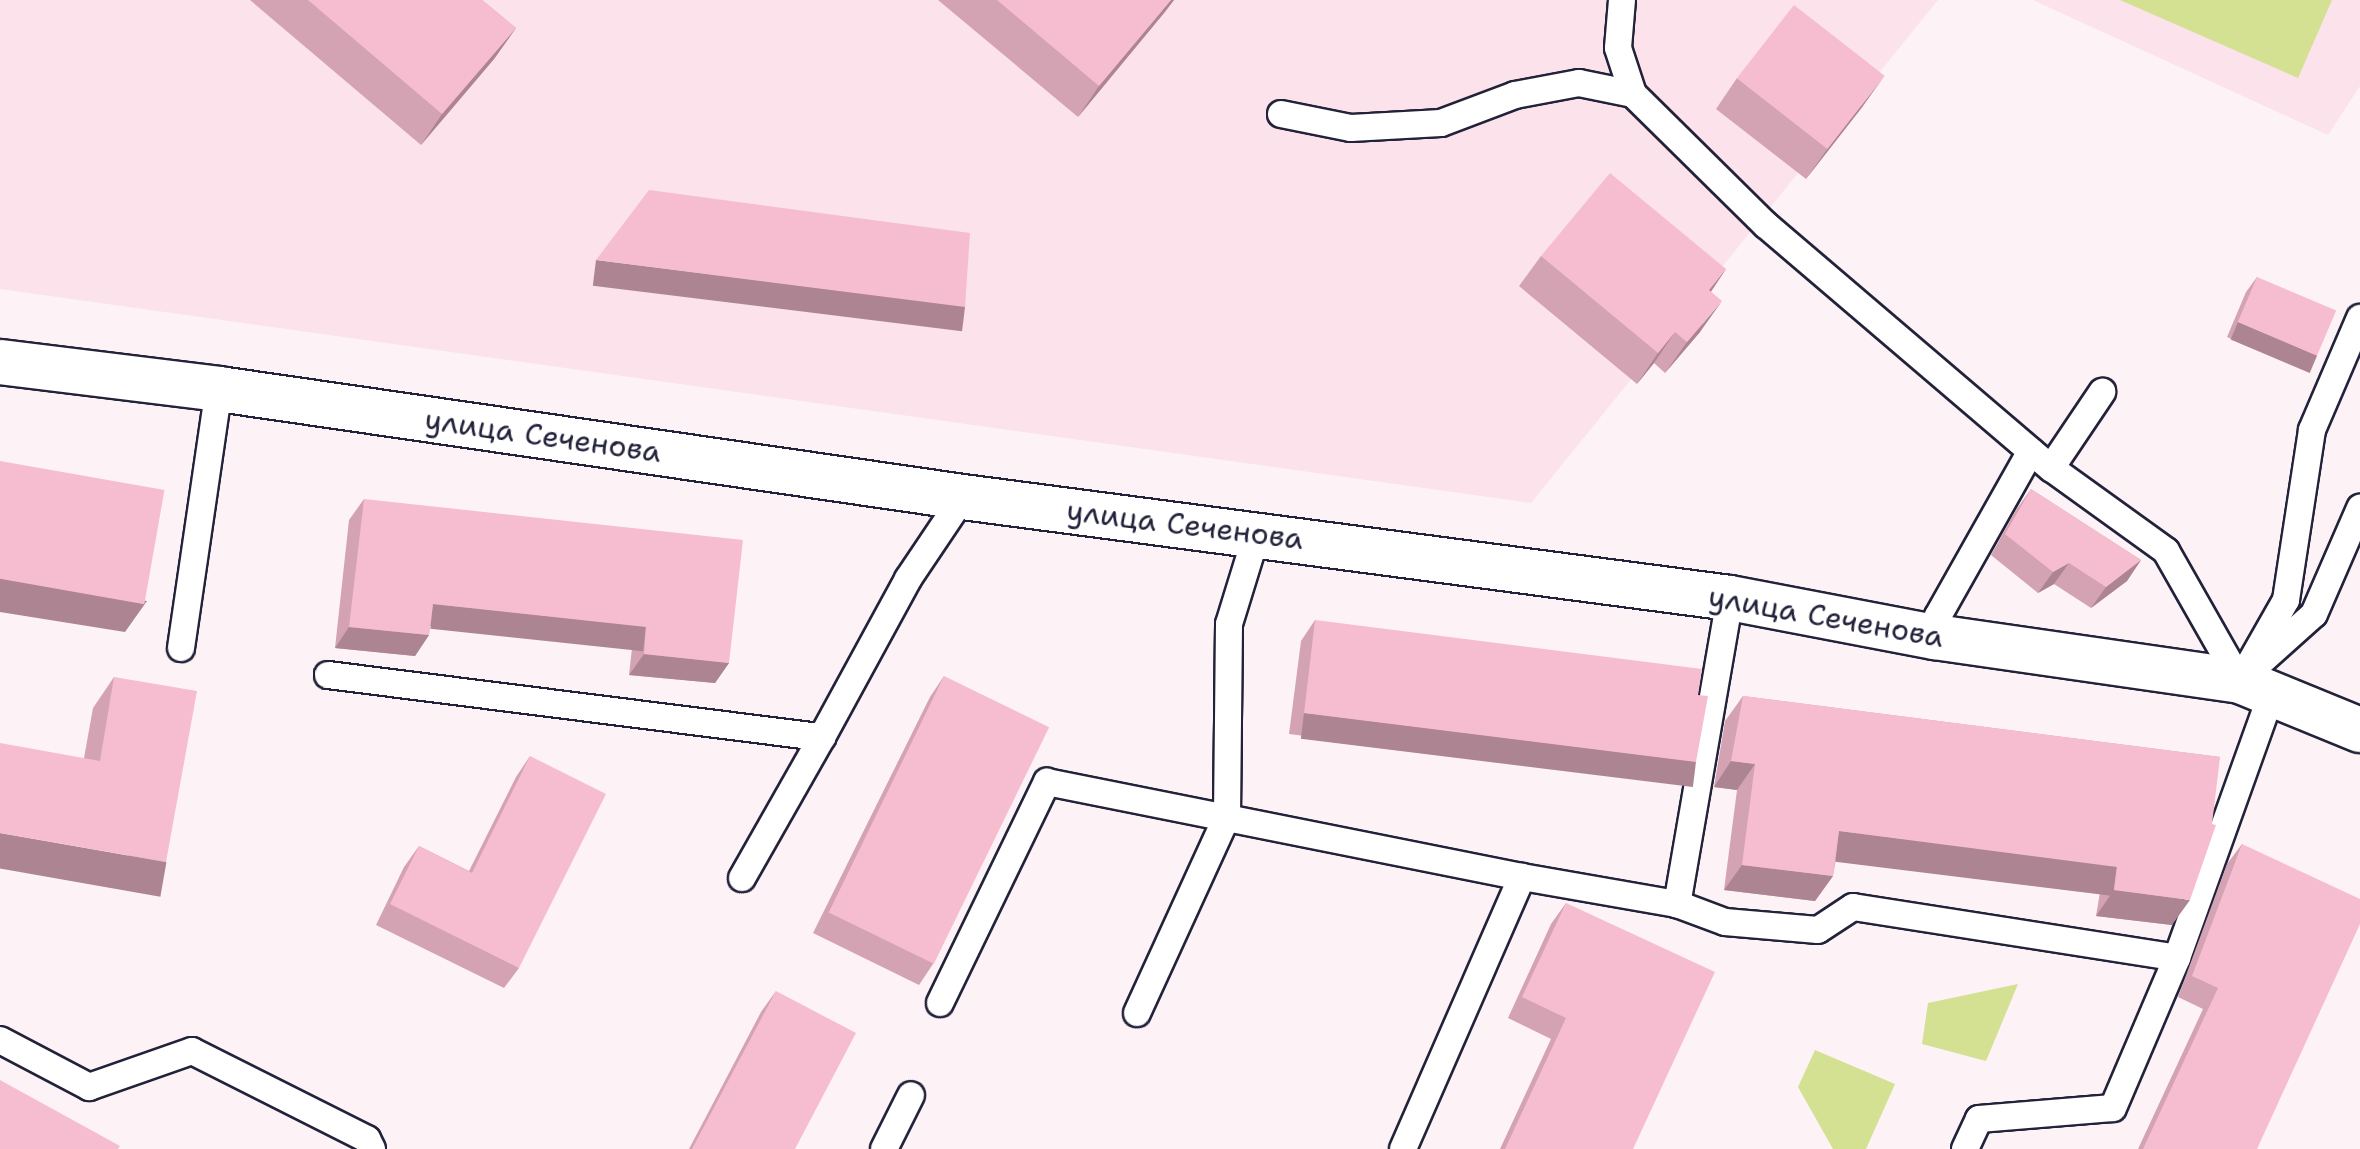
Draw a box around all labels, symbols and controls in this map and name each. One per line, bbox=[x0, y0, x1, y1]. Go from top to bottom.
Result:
street label: улица Сеченова bbox=[423, 402, 663, 470]
street label: улица Сеченова bbox=[1065, 493, 1305, 557]
street label: улица Сеченова bbox=[1706, 579, 1946, 655]

